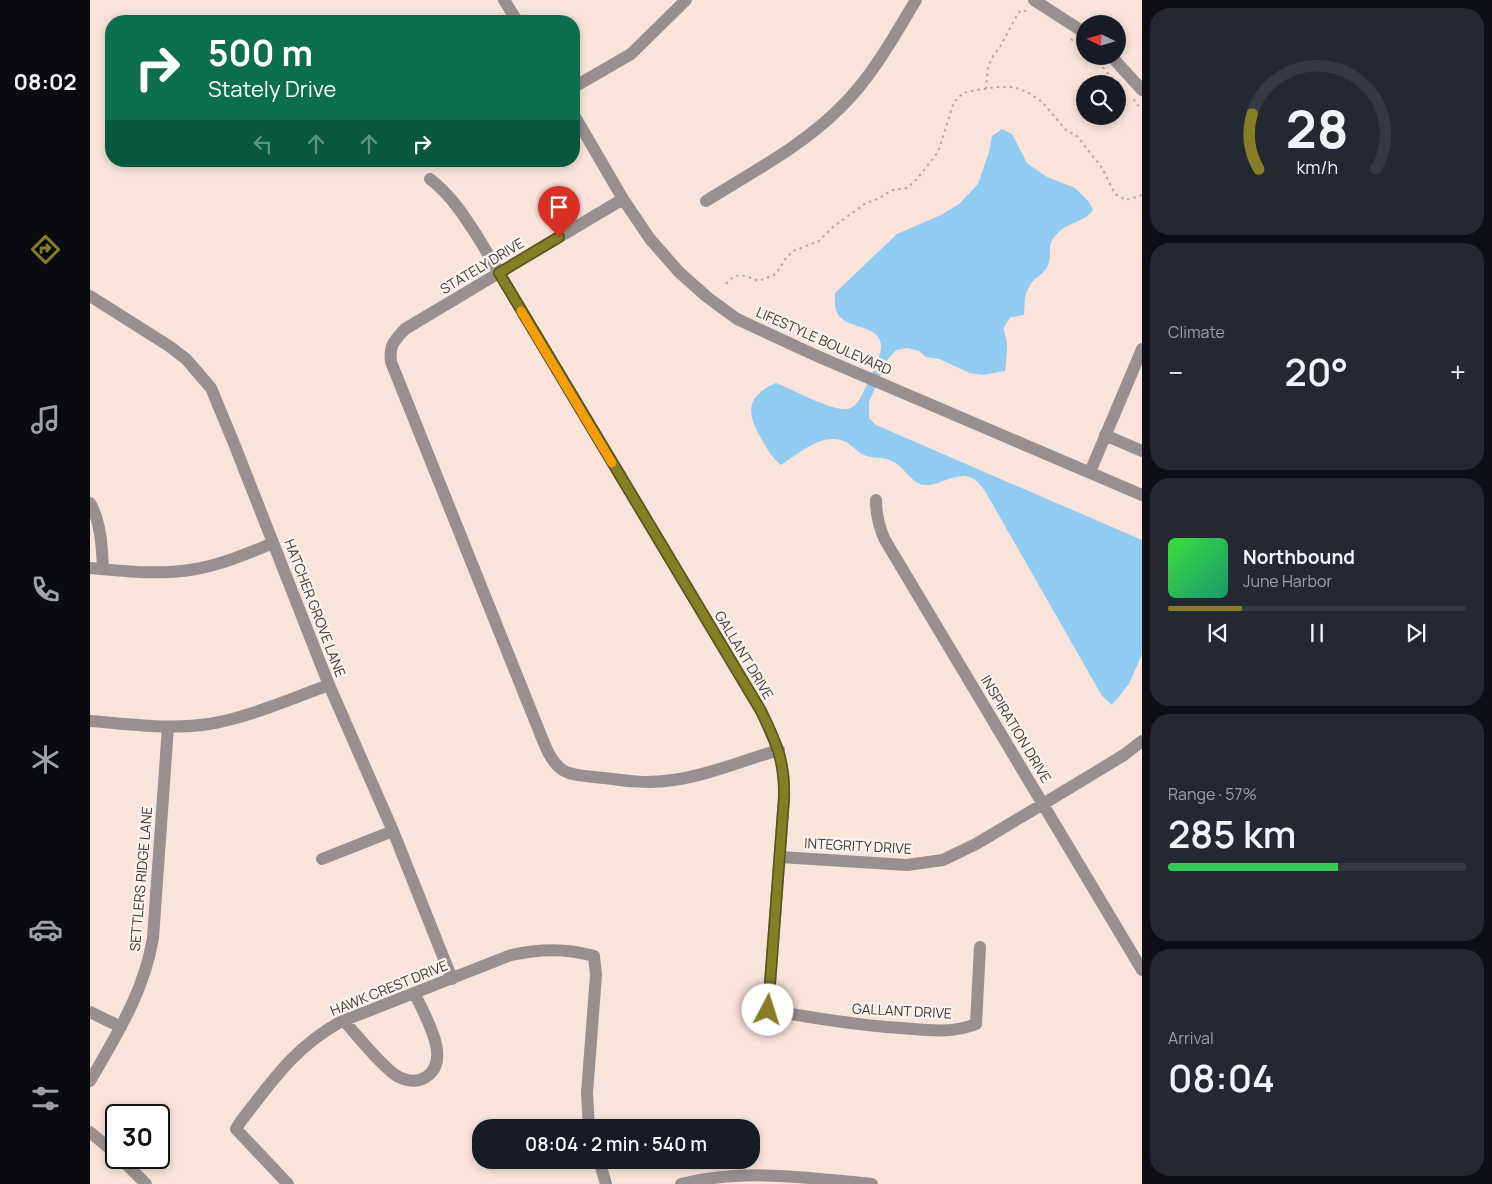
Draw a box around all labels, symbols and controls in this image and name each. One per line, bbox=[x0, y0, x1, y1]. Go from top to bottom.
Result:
north arrow bbox=[1076, 15, 1126, 65]
map controls bbox=[1076, 15, 1126, 125]
text: 500 m bbox=[208, 29, 313, 77]
icon: right bbox=[125, 35, 190, 100]
text: 08:02 bbox=[13, 67, 77, 97]
text: Stately Drive bbox=[208, 74, 336, 104]
button: search bbox=[1076, 75, 1126, 125]
text: 28 bbox=[1286, 93, 1348, 164]
icon: left bbox=[249, 130, 277, 158]
icon: ahead bbox=[302, 130, 330, 158]
icon: ahead bbox=[355, 130, 383, 158]
icon: right bbox=[408, 130, 436, 158]
text: km/h bbox=[1296, 155, 1338, 179]
pin bbox=[538, 186, 580, 237]
icon: arrive bbox=[545, 193, 573, 221]
icon: directions bbox=[28, 232, 63, 267]
street label: STATELY DRIVE bbox=[436, 233, 527, 298]
street label: LIFESTYLE BOULEVARD bbox=[753, 302, 895, 379]
text: Climate bbox=[1168, 321, 1225, 343]
text: 20° bbox=[1285, 345, 1348, 397]
text: − bbox=[1168, 353, 1183, 391]
text: + bbox=[1450, 353, 1466, 391]
icon: music bbox=[28, 402, 63, 437]
street label: HATCHER GROVE LANE bbox=[280, 536, 351, 680]
text: Northbound bbox=[1243, 544, 1355, 570]
text: June Harbor bbox=[1243, 570, 1332, 592]
icon: phone bbox=[28, 572, 63, 607]
street label: GALLANT DRIVE bbox=[711, 607, 778, 702]
icon: previous bbox=[1204, 619, 1232, 647]
icon: pause bbox=[1303, 619, 1331, 647]
icon: next bbox=[1402, 619, 1430, 647]
street label: INSPIRATION DRIVE bbox=[977, 672, 1056, 786]
icon: climate bbox=[28, 742, 63, 777]
text: Range · 57% bbox=[1168, 783, 1257, 805]
street label: SETTLERS RIDGE LANE bbox=[125, 806, 156, 952]
text: 285 km bbox=[1168, 807, 1296, 859]
street label: INTEGRITY DRIVE bbox=[804, 833, 912, 858]
icon: car bbox=[28, 912, 63, 947]
street label: HAWK CREST DRIVE bbox=[327, 955, 450, 1020]
position arrow bbox=[741, 983, 793, 1035]
street label: GALLANT DRIVE bbox=[852, 998, 952, 1023]
text: Arrival bbox=[1168, 1027, 1214, 1049]
text: 08:04 bbox=[1168, 1051, 1275, 1103]
icon: filters bbox=[28, 1081, 63, 1116]
speed limit sign: 30 bbox=[105, 1104, 170, 1169]
text: 08:04 · 2 min · 540 m bbox=[525, 1131, 707, 1157]

